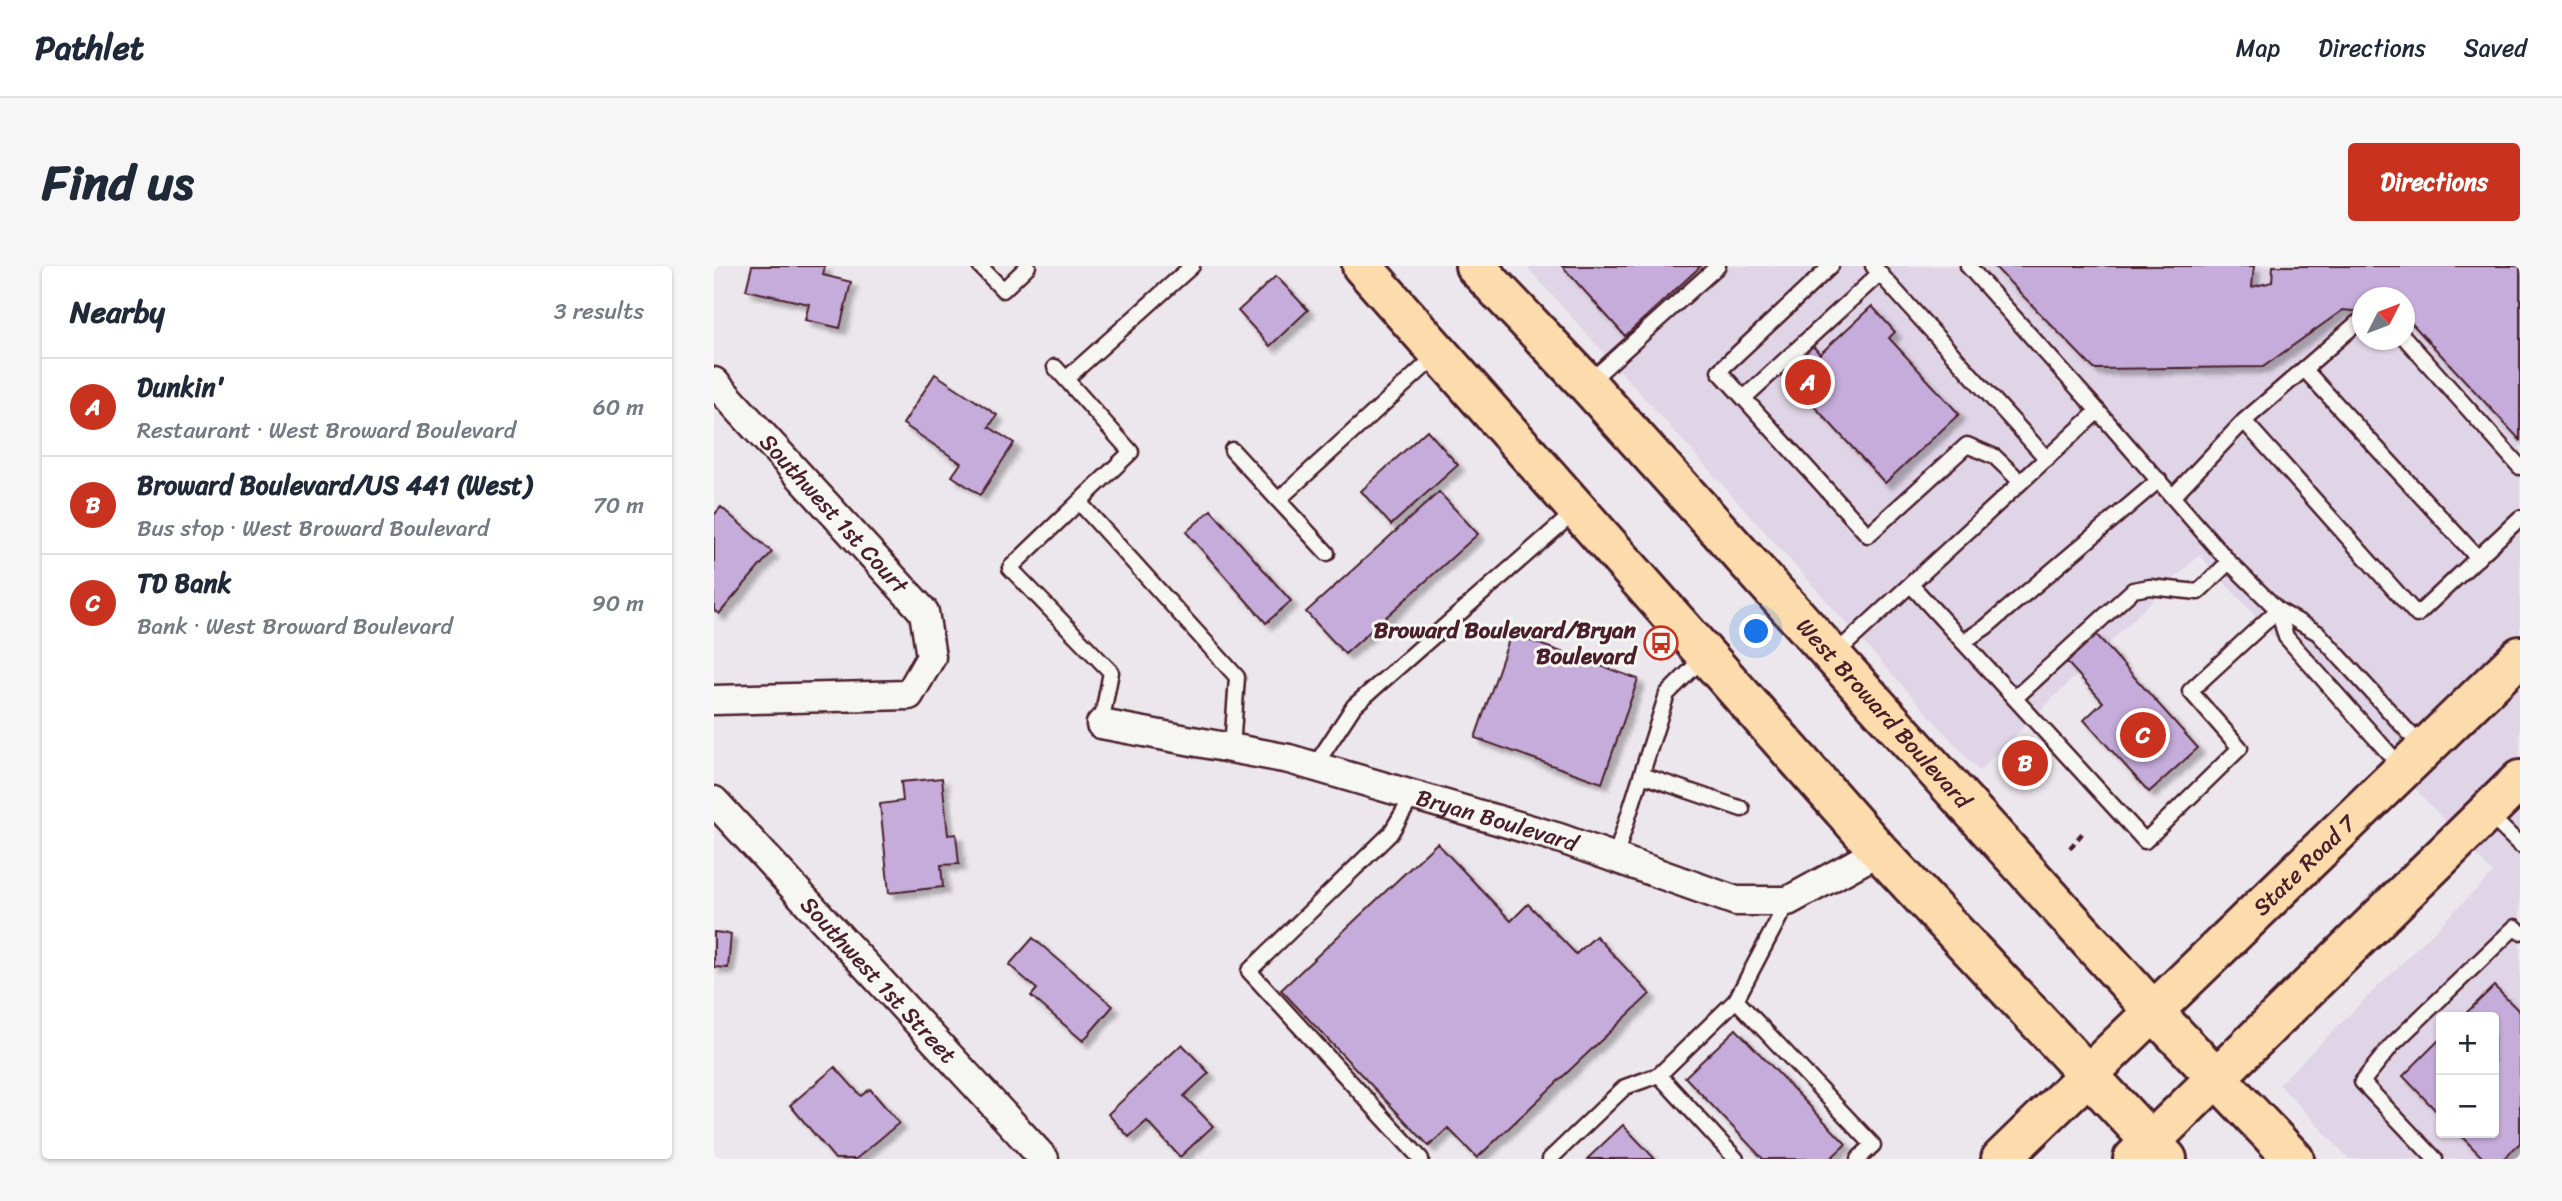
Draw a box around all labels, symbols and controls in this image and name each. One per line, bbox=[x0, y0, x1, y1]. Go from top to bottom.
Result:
text: Pathlet bbox=[35, 19, 144, 77]
text: Map bbox=[2236, 27, 2280, 69]
text: Directions bbox=[2318, 27, 2426, 69]
text: Saved bbox=[2464, 27, 2527, 69]
text: Find us bbox=[42, 139, 194, 226]
button: Directions bbox=[2348, 143, 2520, 221]
text: Nearby bbox=[70, 285, 165, 339]
north arrow bbox=[2352, 287, 2415, 350]
text: 3 results bbox=[554, 291, 644, 332]
pin: A bbox=[1785, 356, 1831, 408]
text: Dunkin' bbox=[137, 364, 225, 410]
text: A bbox=[85, 387, 101, 428]
text: 60 m bbox=[593, 387, 644, 428]
text: Restaurant · West Broward Boulevard bbox=[137, 410, 516, 451]
street label: Southwest 1st Court bbox=[749, 423, 920, 605]
text: Broward Boulevard/US 441 (West) bbox=[137, 462, 532, 508]
text: B bbox=[86, 485, 100, 526]
text: 70 m bbox=[593, 485, 644, 526]
text: Bus stop · West Broward Boulevard bbox=[137, 508, 489, 549]
text: TD Bank bbox=[137, 560, 231, 606]
text: C bbox=[86, 583, 100, 624]
text: 90 m bbox=[592, 583, 644, 624]
text: Bank · West Broward Boulevard bbox=[137, 606, 453, 647]
street label: West Broward Boulevard bbox=[1786, 608, 1983, 820]
place label: Broward Boulevard/Bryan Boulevard bbox=[1374, 610, 1638, 677]
your location bbox=[1739, 614, 1773, 648]
bus stop icon: Broward Boulevard/Bryan Boulevard bbox=[1642, 624, 1680, 662]
pin: C bbox=[2120, 709, 2166, 761]
pin: B bbox=[2002, 737, 2048, 789]
street label: Bryan Boulevard bbox=[1411, 777, 1585, 864]
street label: State Road 7 bbox=[2242, 803, 2367, 926]
street label: Southwest 1st Street bbox=[790, 886, 967, 1073]
map controls bbox=[2436, 1012, 2499, 1138]
button: + bbox=[2436, 1012, 2499, 1075]
button: − bbox=[2436, 1075, 2499, 1138]

